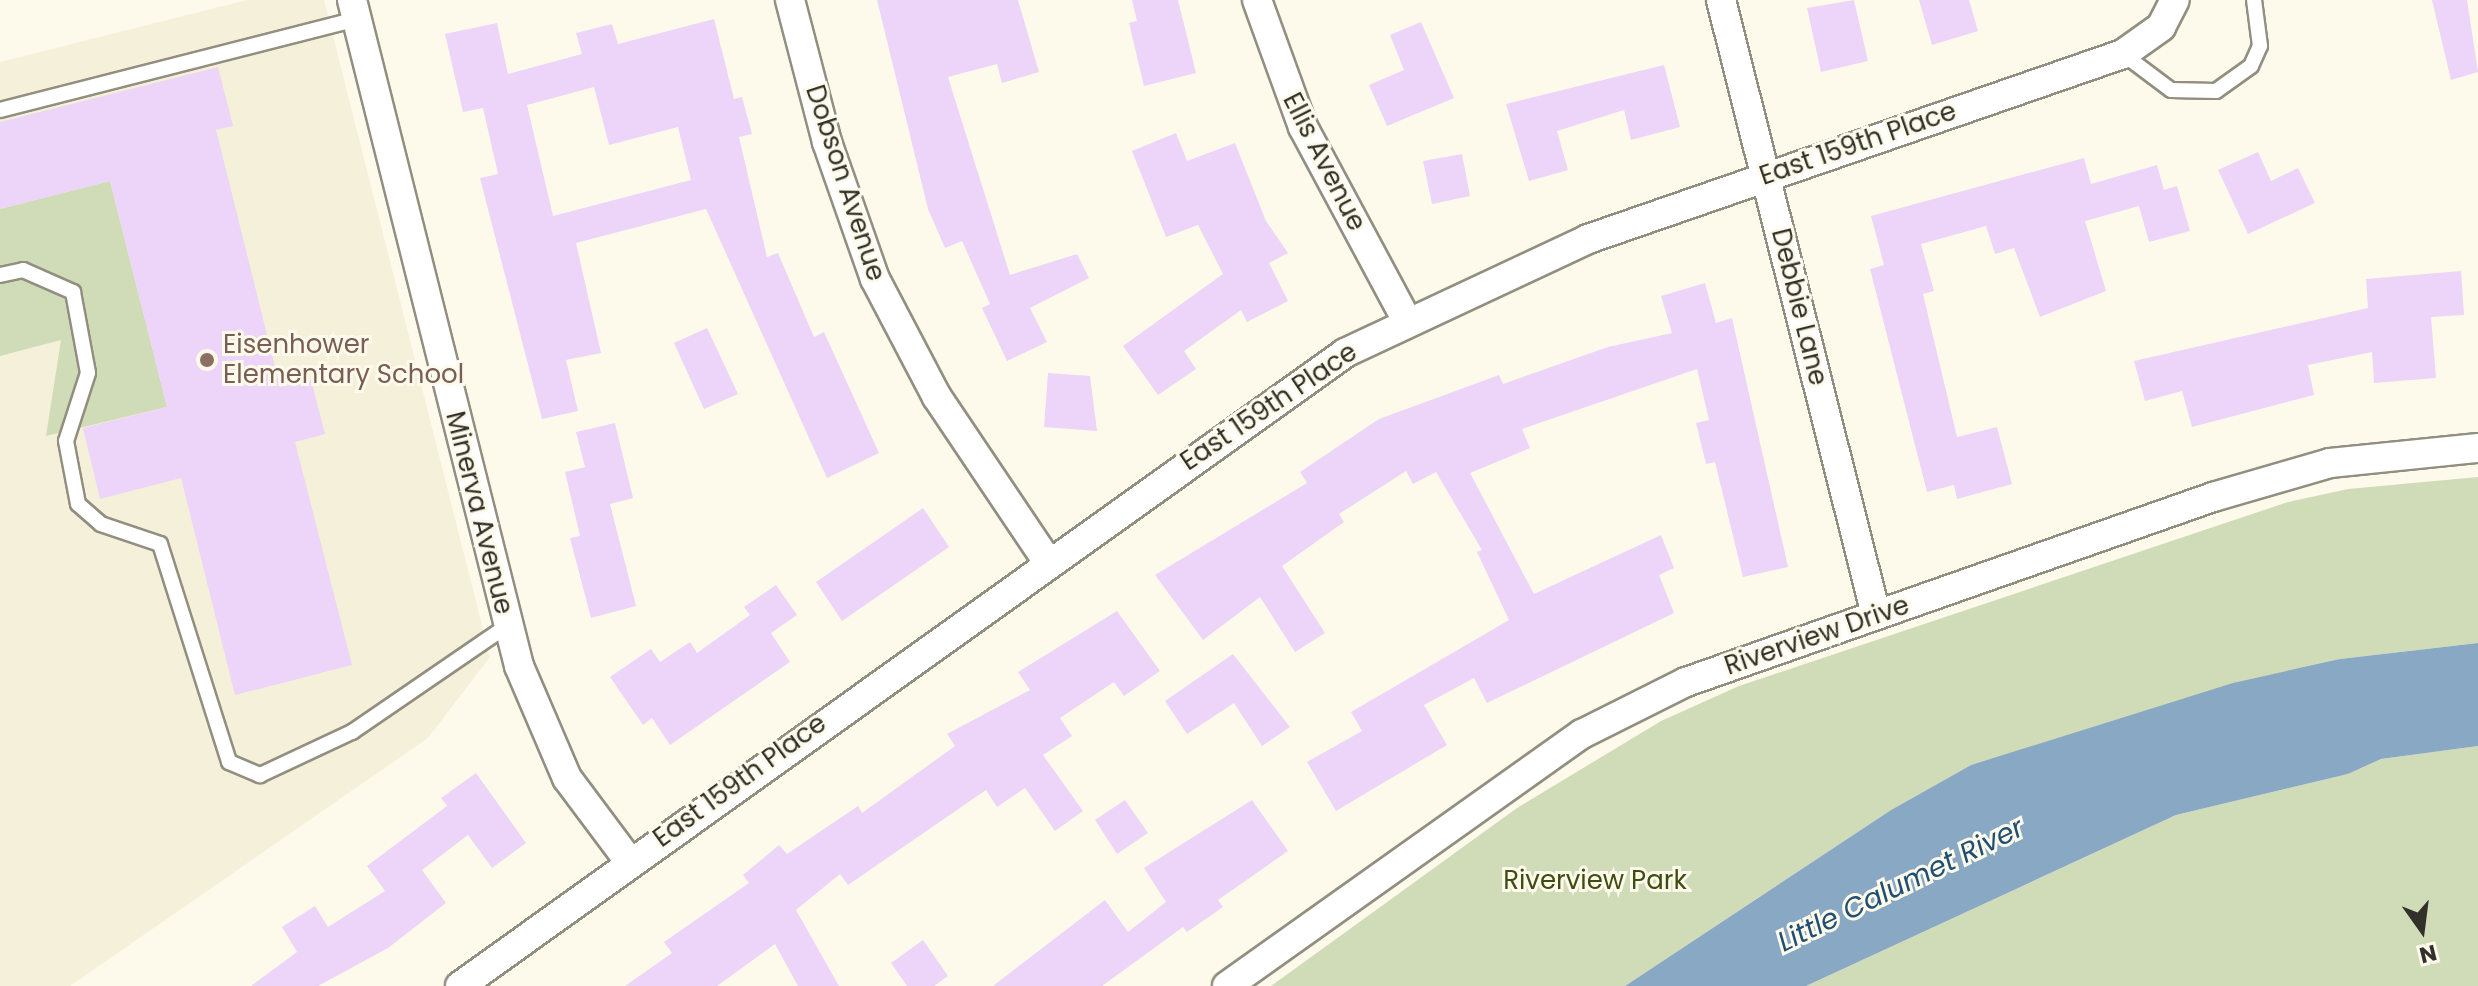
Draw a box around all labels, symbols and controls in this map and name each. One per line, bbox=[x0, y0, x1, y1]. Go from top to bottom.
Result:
street label: Dobson Avenue bbox=[799, 81, 891, 285]
street label: Ellis Avenue bbox=[1276, 88, 1372, 236]
street label: East 159th Place bbox=[1756, 96, 1960, 192]
street label: Debbie Lane bbox=[1764, 225, 1834, 389]
place label: Eisenhower Elementary School bbox=[223, 329, 464, 390]
street label: East 159th Place bbox=[1175, 336, 1363, 478]
marker: Eisenhower Elementary School bbox=[198, 351, 216, 369]
street label: Minerva Avenue bbox=[439, 408, 519, 618]
street label: Riverview Drive bbox=[1721, 590, 1913, 682]
street label: East 159th Place bbox=[648, 708, 832, 854]
water label: Little Calumet River bbox=[1773, 811, 2029, 959]
park label: Riverview Park bbox=[1503, 865, 1687, 897]
north arrow bbox=[2382, 890, 2462, 970]
text: N bbox=[2416, 937, 2440, 971]

